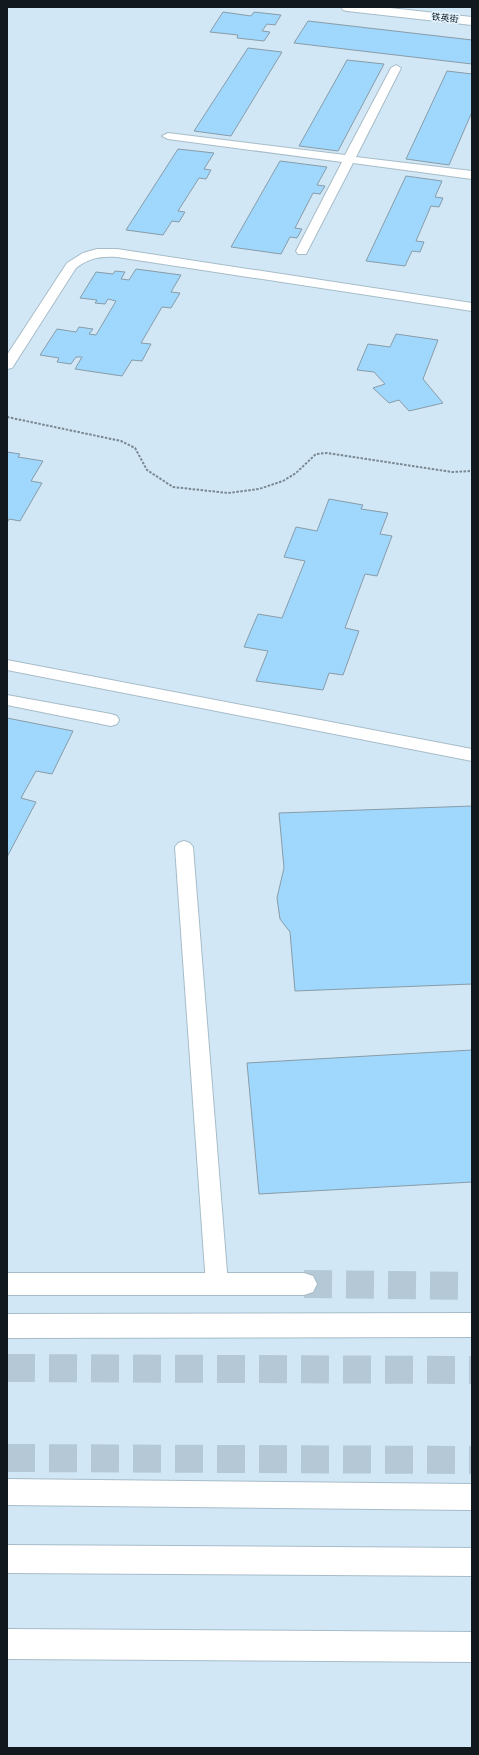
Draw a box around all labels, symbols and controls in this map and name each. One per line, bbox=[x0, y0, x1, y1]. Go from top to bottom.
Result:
street label: 铁英街 bbox=[431, 12, 459, 25]

